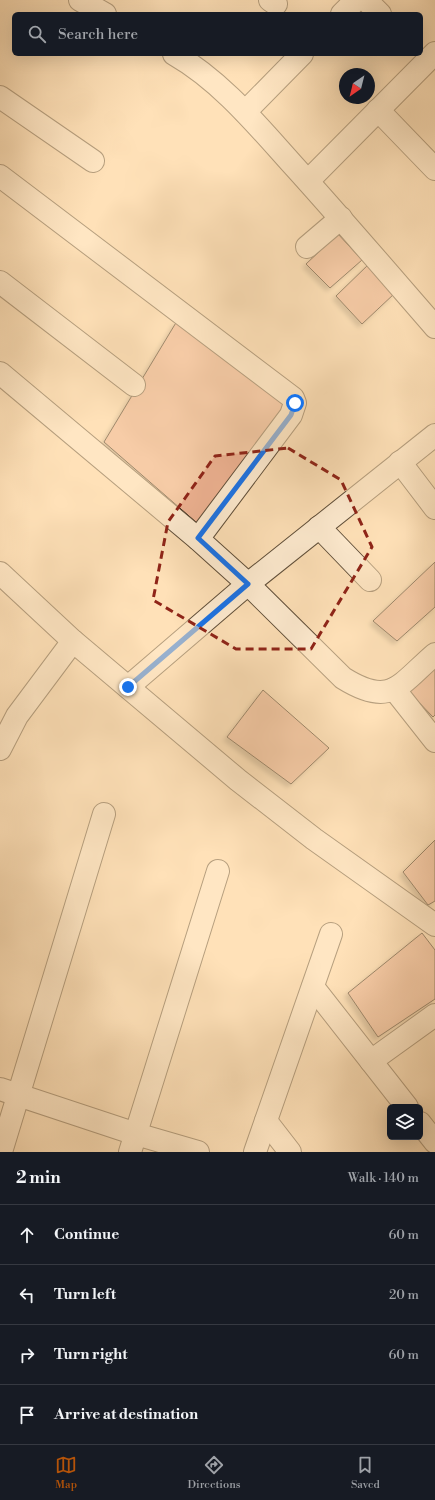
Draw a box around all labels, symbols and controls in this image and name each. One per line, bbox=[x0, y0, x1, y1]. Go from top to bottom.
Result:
search box bbox=[12, 12, 423, 56]
icon: search bbox=[26, 23, 48, 45]
text: Search here bbox=[58, 25, 138, 44]
north arrow bbox=[339, 68, 375, 104]
route start bbox=[286, 394, 304, 412]
route end bbox=[119, 678, 137, 696]
map controls bbox=[387, 1104, 423, 1140]
button: layers bbox=[387, 1104, 423, 1140]
text: 2 min bbox=[16, 1167, 61, 1189]
text: Walk · 140 m bbox=[348, 1170, 419, 1186]
icon: ahead bbox=[16, 1224, 38, 1246]
text: Continue bbox=[54, 1225, 119, 1244]
text: 60 m bbox=[388, 1227, 419, 1243]
icon: left bbox=[16, 1284, 38, 1306]
text: Turn left bbox=[54, 1285, 116, 1304]
text: 20 m bbox=[389, 1287, 419, 1303]
icon: right bbox=[16, 1344, 38, 1366]
text: Turn right bbox=[54, 1345, 128, 1364]
text: 60 m bbox=[388, 1347, 419, 1363]
icon: arrive bbox=[16, 1404, 38, 1426]
text: Arrive at destination bbox=[54, 1405, 198, 1424]
tab: Map bbox=[55, 1454, 77, 1492]
tab: Directions bbox=[188, 1454, 241, 1492]
tab: Saved bbox=[351, 1454, 380, 1492]

